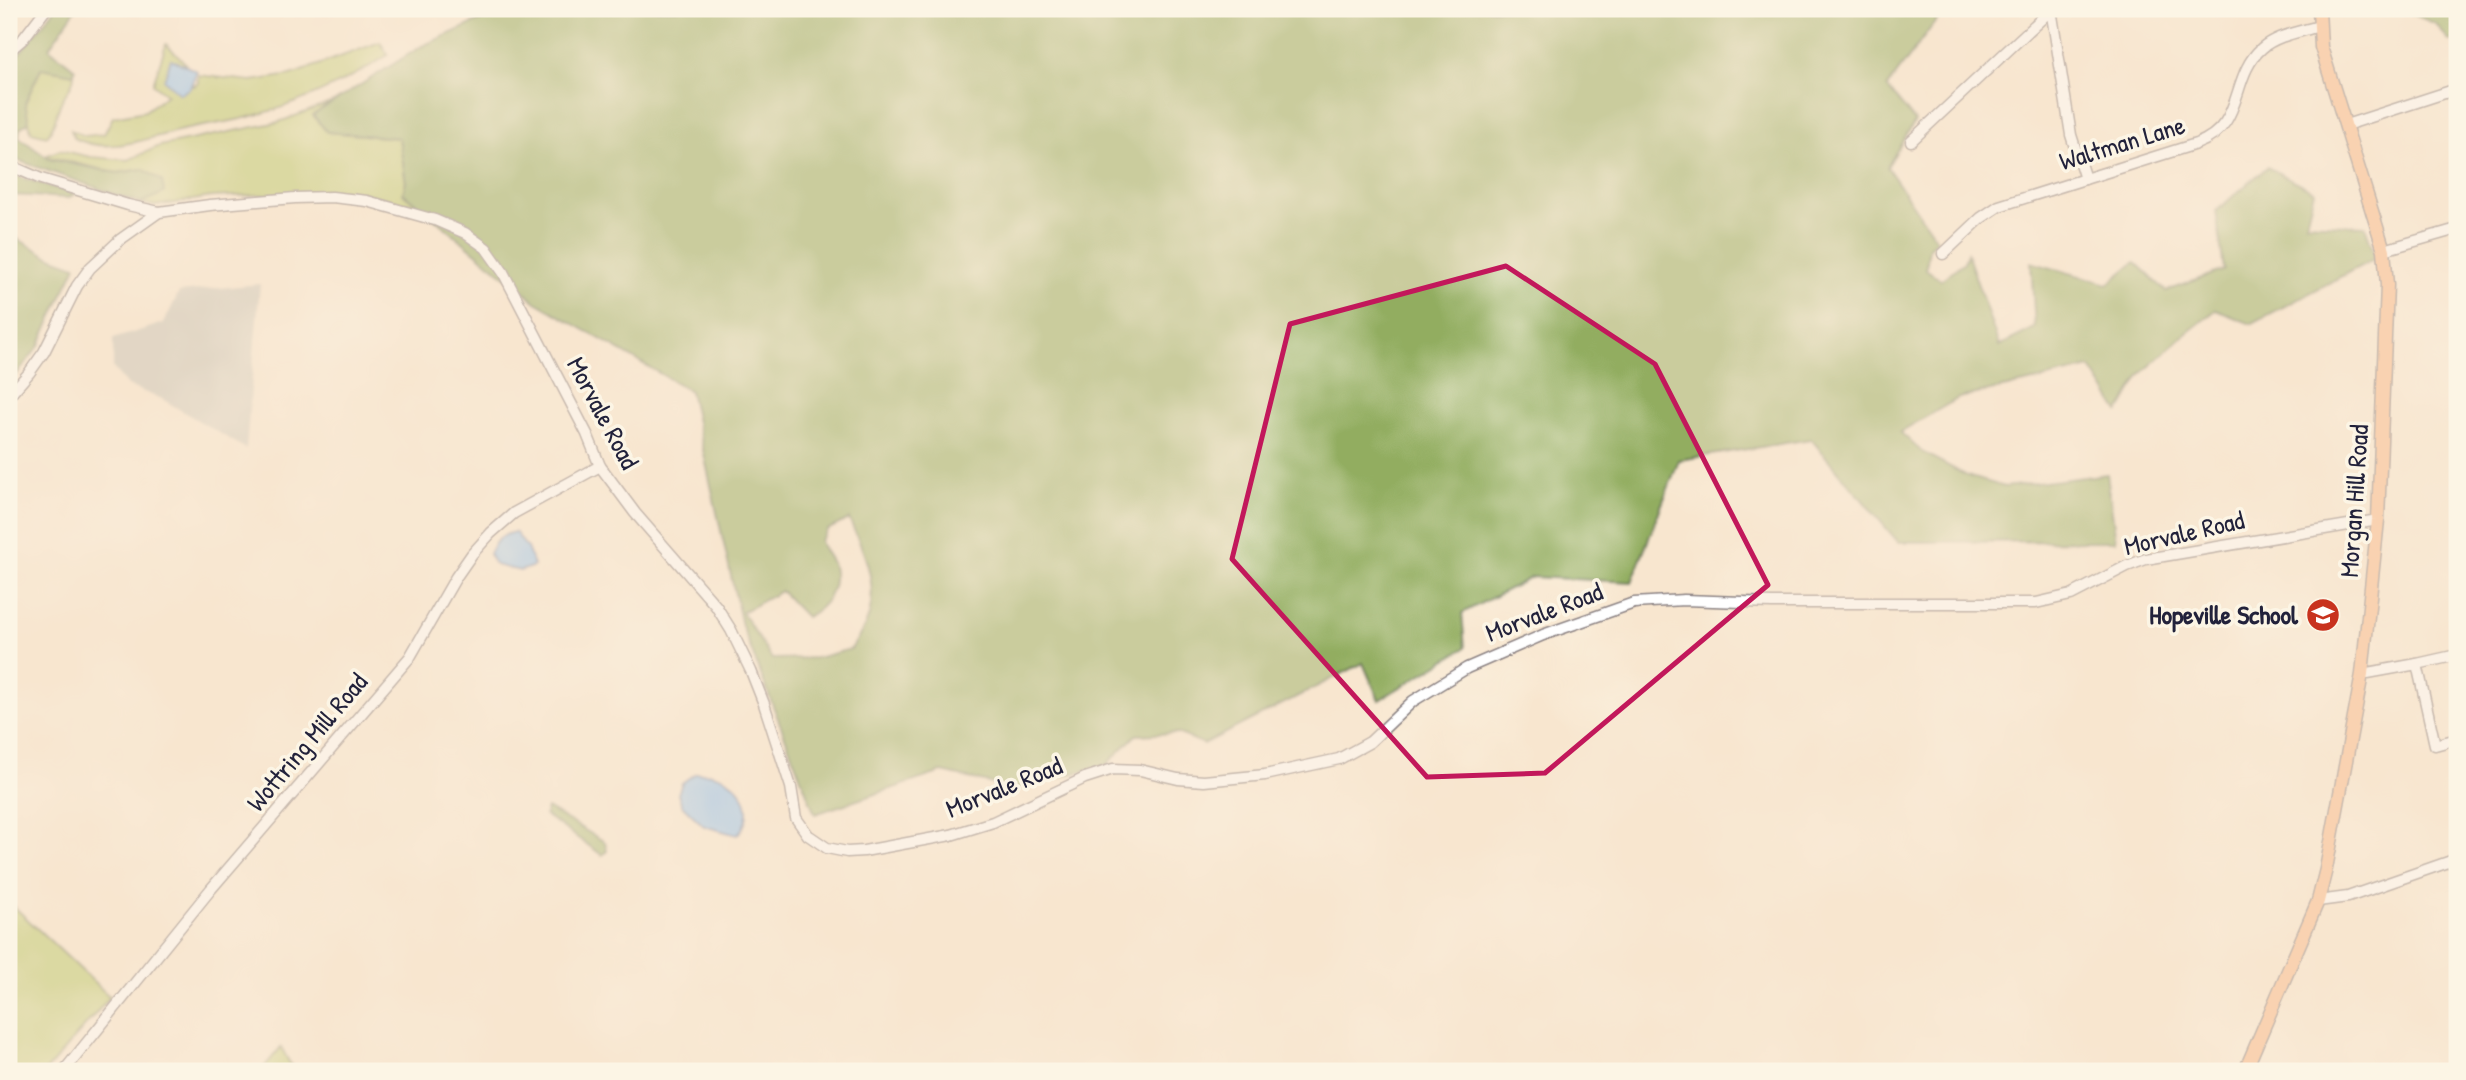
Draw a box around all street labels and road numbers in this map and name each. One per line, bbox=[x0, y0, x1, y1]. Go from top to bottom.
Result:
street label: Waltman Lane bbox=[2055, 107, 2189, 178]
street label: Morvale Road bbox=[559, 351, 648, 475]
street label: Morgan Hill Road bbox=[2331, 423, 2376, 579]
street label: Morvale Road bbox=[2120, 502, 2247, 563]
street label: Morvale Road bbox=[1480, 573, 1607, 650]
street label: Wottring Mill Road bbox=[238, 665, 375, 818]
street label: Morvale Road bbox=[941, 747, 1067, 826]

